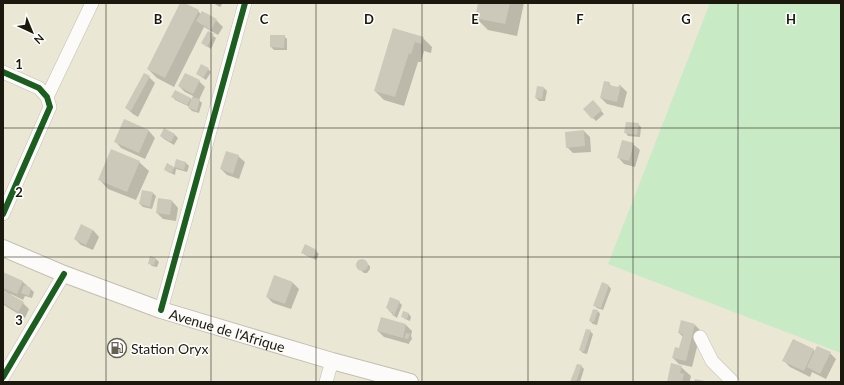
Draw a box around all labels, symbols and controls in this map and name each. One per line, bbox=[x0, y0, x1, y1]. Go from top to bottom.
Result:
text: B bbox=[154, 11, 163, 27]
text: C bbox=[260, 11, 269, 27]
text: D bbox=[364, 11, 374, 27]
text: E bbox=[471, 11, 479, 27]
text: F bbox=[576, 11, 584, 27]
text: G bbox=[681, 11, 691, 27]
text: H bbox=[786, 11, 796, 27]
north arrow bbox=[12, 12, 52, 52]
text: N bbox=[32, 32, 47, 47]
text: 1 bbox=[15, 56, 23, 72]
text: 2 bbox=[15, 184, 23, 200]
street label: Avenue de l'Afrique bbox=[167, 305, 287, 355]
text: 3 bbox=[15, 312, 23, 328]
fuel station icon: Station Oryx bbox=[106, 337, 128, 359]
place label: Station Oryx bbox=[131, 340, 209, 357]

